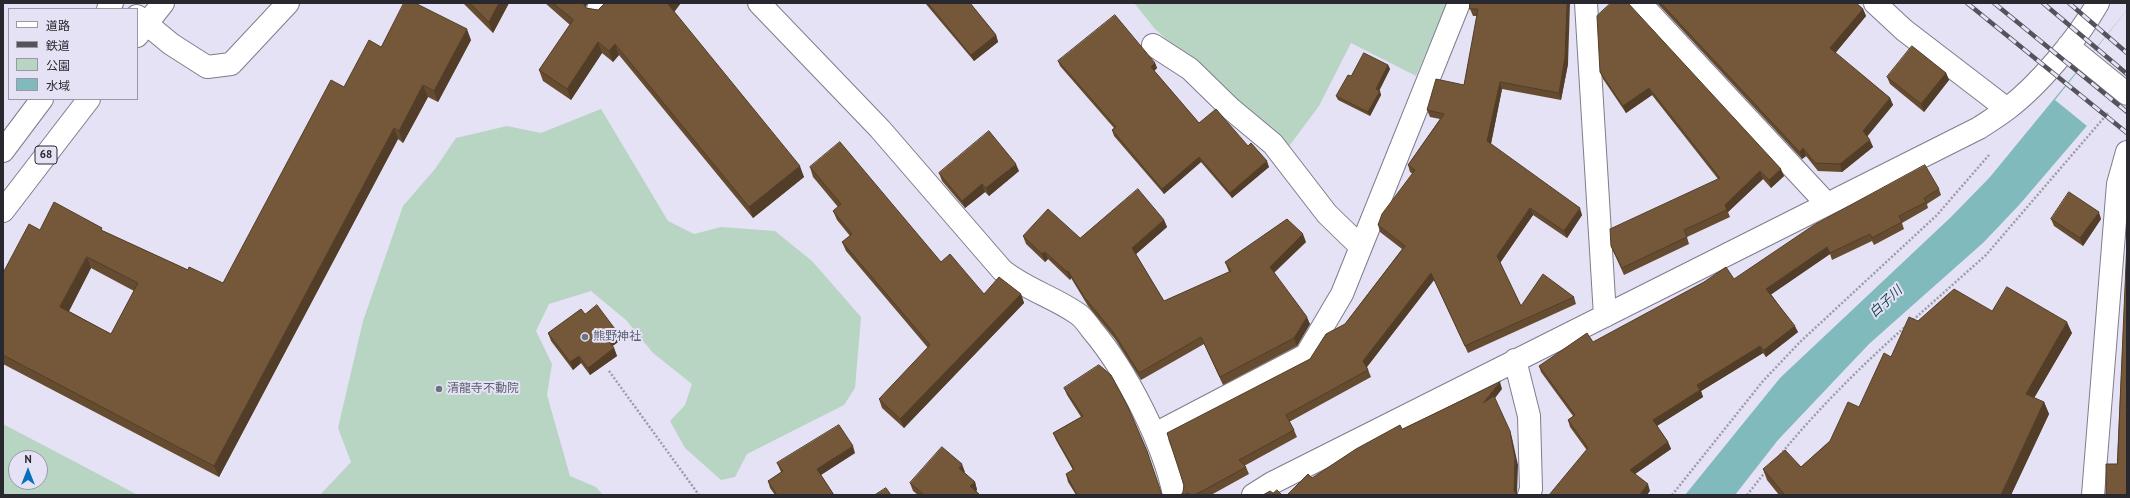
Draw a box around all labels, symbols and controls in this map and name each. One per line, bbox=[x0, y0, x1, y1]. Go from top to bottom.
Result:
legend bbox=[8, 8, 138, 100]
text: 道路 bbox=[46, 18, 70, 33]
text: 鉄道 bbox=[46, 38, 70, 53]
text: 公園 bbox=[46, 58, 70, 73]
text: 水域 bbox=[46, 78, 70, 93]
road number: 68 bbox=[35, 146, 57, 164]
water label: 白子川 bbox=[1866, 283, 1906, 321]
place label: 熊野神社 bbox=[593, 330, 641, 344]
marker: 熊野神社 bbox=[580, 332, 590, 342]
place label: 清龍寺不動院 bbox=[447, 382, 519, 396]
marker: 清龍寺不動院 bbox=[434, 384, 444, 394]
north arrow bbox=[8, 450, 48, 490]
text: N bbox=[24, 452, 32, 466]

